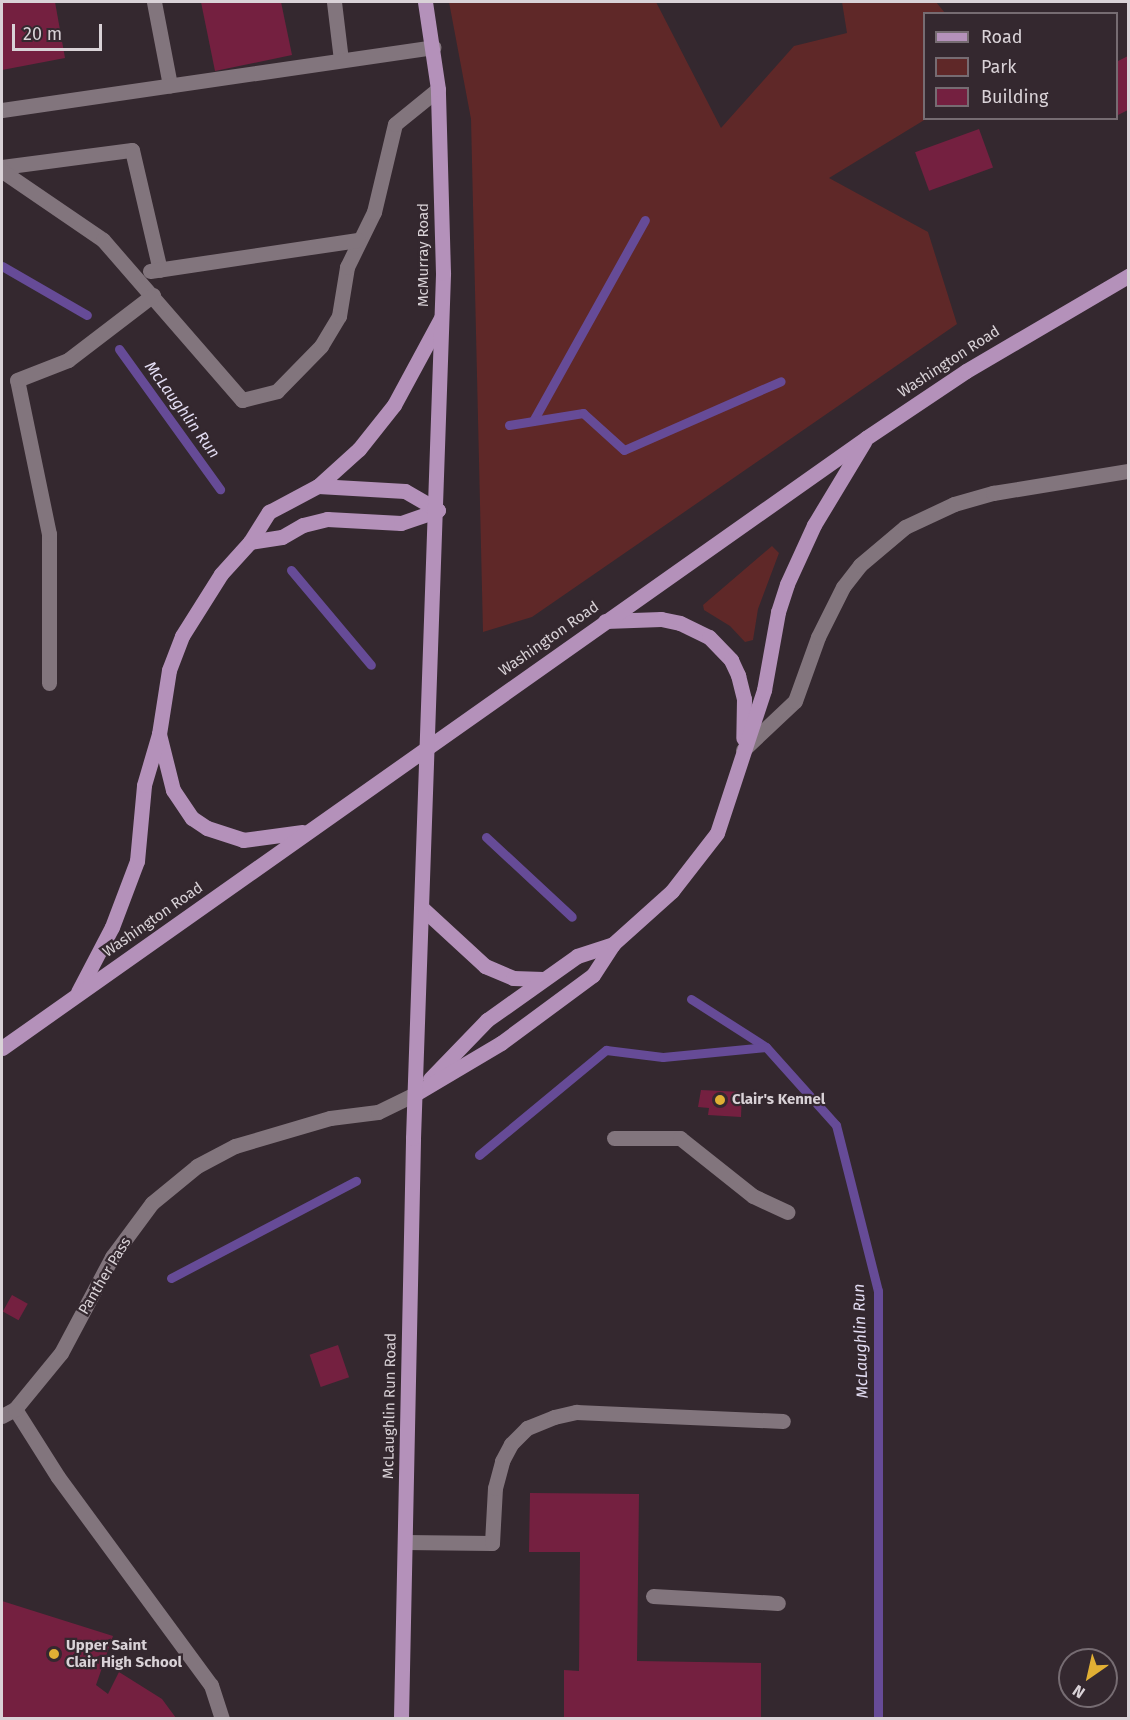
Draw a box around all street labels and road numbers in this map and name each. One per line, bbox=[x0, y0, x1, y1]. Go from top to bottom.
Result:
street label: McMurray Road bbox=[415, 203, 433, 307]
street label: Washington Road bbox=[895, 322, 1003, 402]
street label: Washington Road bbox=[496, 598, 602, 680]
street label: Washington Road bbox=[100, 879, 206, 961]
street label: Panther Pass bbox=[75, 1234, 135, 1318]
street label: McLaughlin Run Road bbox=[380, 1333, 400, 1479]

